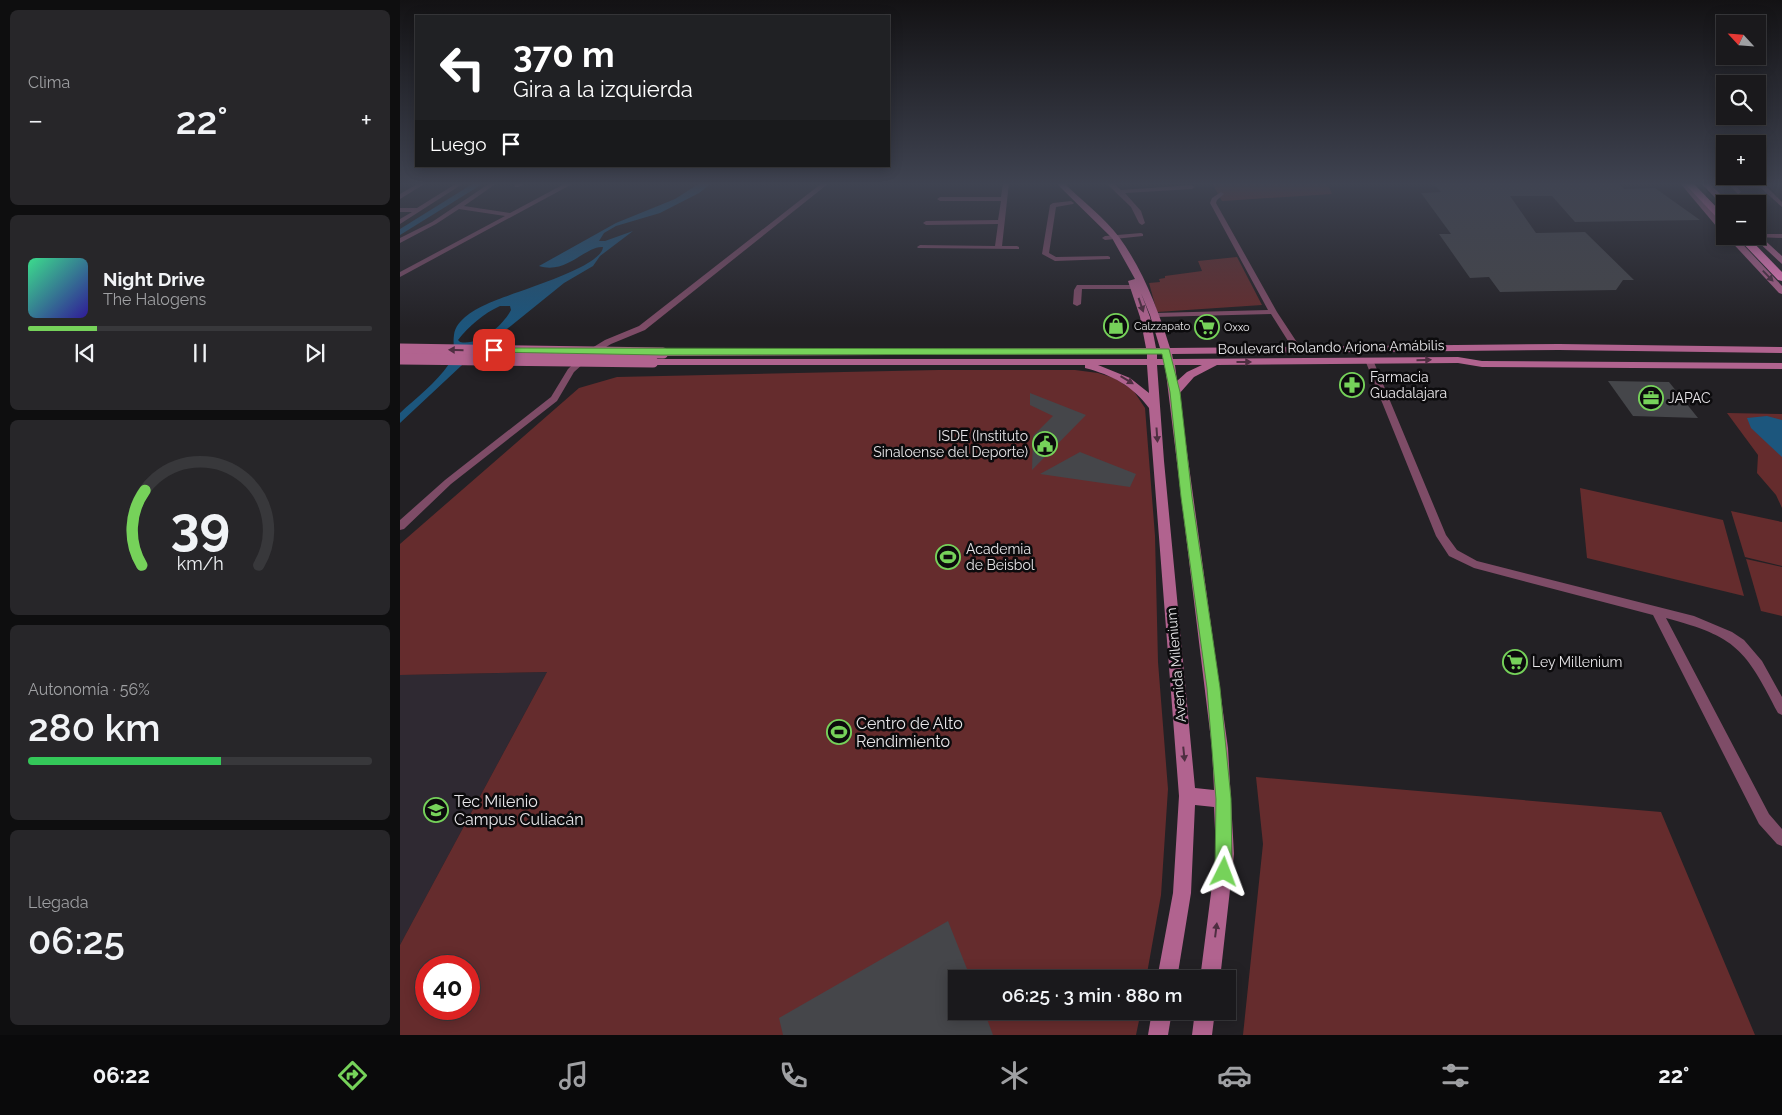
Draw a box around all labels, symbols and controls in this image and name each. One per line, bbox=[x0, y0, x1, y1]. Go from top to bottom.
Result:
north arrow bbox=[1716, 15, 1766, 65]
map controls bbox=[1716, 15, 1766, 245]
text: 370 m bbox=[513, 34, 615, 75]
icon: left bbox=[430, 35, 495, 100]
text: Clima bbox=[28, 73, 70, 92]
button: search bbox=[1716, 75, 1766, 125]
text: Gira a la izquierda bbox=[513, 76, 693, 102]
text: 22° bbox=[176, 98, 228, 143]
text: − bbox=[28, 104, 43, 137]
text: + bbox=[360, 104, 372, 137]
icon: arrive bbox=[497, 130, 525, 158]
text: Luego bbox=[430, 133, 487, 155]
button: + bbox=[1716, 135, 1766, 185]
button: − bbox=[1716, 195, 1766, 245]
text: Night Drive bbox=[103, 268, 205, 290]
one-way arrow bbox=[1762, 270, 1774, 282]
text: The Halogens bbox=[103, 290, 206, 309]
one-way arrow bbox=[1137, 298, 1145, 313]
shop icon: Calzzapato bbox=[1103, 313, 1129, 339]
supermarket icon: Oxxo bbox=[1194, 314, 1220, 340]
place label: Calzzapato bbox=[1134, 320, 1191, 333]
place label: Oxxo bbox=[1224, 321, 1250, 334]
pin bbox=[473, 329, 515, 371]
icon: arrive bbox=[480, 336, 508, 364]
street label: Boulevard Rolando Arjona Amábilis bbox=[1217, 337, 1445, 357]
icon: previous bbox=[71, 339, 99, 367]
icon: pause bbox=[186, 339, 214, 367]
icon: next bbox=[301, 339, 329, 367]
one-way arrow bbox=[448, 346, 464, 354]
one-way arrow bbox=[1417, 356, 1433, 364]
one-way arrow bbox=[1237, 358, 1253, 366]
place label: Farmacia Guadalajara bbox=[1370, 369, 1447, 401]
pharmacy icon: Farmacia Guadalajara bbox=[1339, 372, 1365, 398]
one-way arrow bbox=[1121, 375, 1134, 384]
office icon: JAPAC bbox=[1638, 385, 1664, 411]
place label: JAPAC bbox=[1668, 390, 1711, 406]
one-way arrow bbox=[1153, 427, 1161, 443]
place label: ISDE (Instituto Sinaloense del Deporte) bbox=[873, 428, 1028, 460]
public building icon: ISDE (Instituto Sinaloense del Deporte) bbox=[1032, 431, 1058, 457]
text: 39 bbox=[170, 495, 230, 556]
place label: Academia de Beisbol bbox=[966, 541, 1035, 573]
sports icon: Academia de Beisbol bbox=[935, 544, 961, 570]
text: km/h bbox=[176, 553, 224, 574]
street label: Avenida Milenium bbox=[1163, 607, 1189, 723]
supermarket icon: Ley Millenium bbox=[1502, 649, 1528, 675]
place label: Ley Millenium bbox=[1532, 654, 1622, 670]
text: Autonomía · 56% bbox=[28, 680, 150, 699]
text: 280 km bbox=[28, 705, 160, 750]
place label: Centro de Alto Rendimiento bbox=[856, 714, 963, 751]
sports icon: Centro de Alto Rendimiento bbox=[826, 719, 852, 745]
one-way arrow bbox=[1181, 746, 1189, 762]
place label: Tec Milenio Campus Culiacán bbox=[454, 792, 583, 829]
school or university icon: Tec Milenio Campus Culiacán bbox=[423, 797, 449, 823]
position arrow bbox=[1197, 845, 1249, 897]
text: Llegada bbox=[28, 893, 88, 912]
text: 06:25 bbox=[28, 918, 125, 963]
one-way arrow bbox=[1212, 922, 1220, 938]
speed limit sign: 40 bbox=[415, 955, 480, 1020]
text: 06:25 · 3 min · 880 m bbox=[1002, 984, 1182, 1006]
icon: directions bbox=[335, 1058, 370, 1093]
icon: music bbox=[556, 1058, 591, 1093]
icon: phone bbox=[776, 1058, 811, 1093]
icon: climate bbox=[997, 1058, 1032, 1093]
icon: car bbox=[1217, 1058, 1252, 1093]
icon: filters bbox=[1438, 1058, 1473, 1093]
text: 06:22 bbox=[93, 1062, 150, 1088]
text: 22° bbox=[1658, 1062, 1689, 1088]

